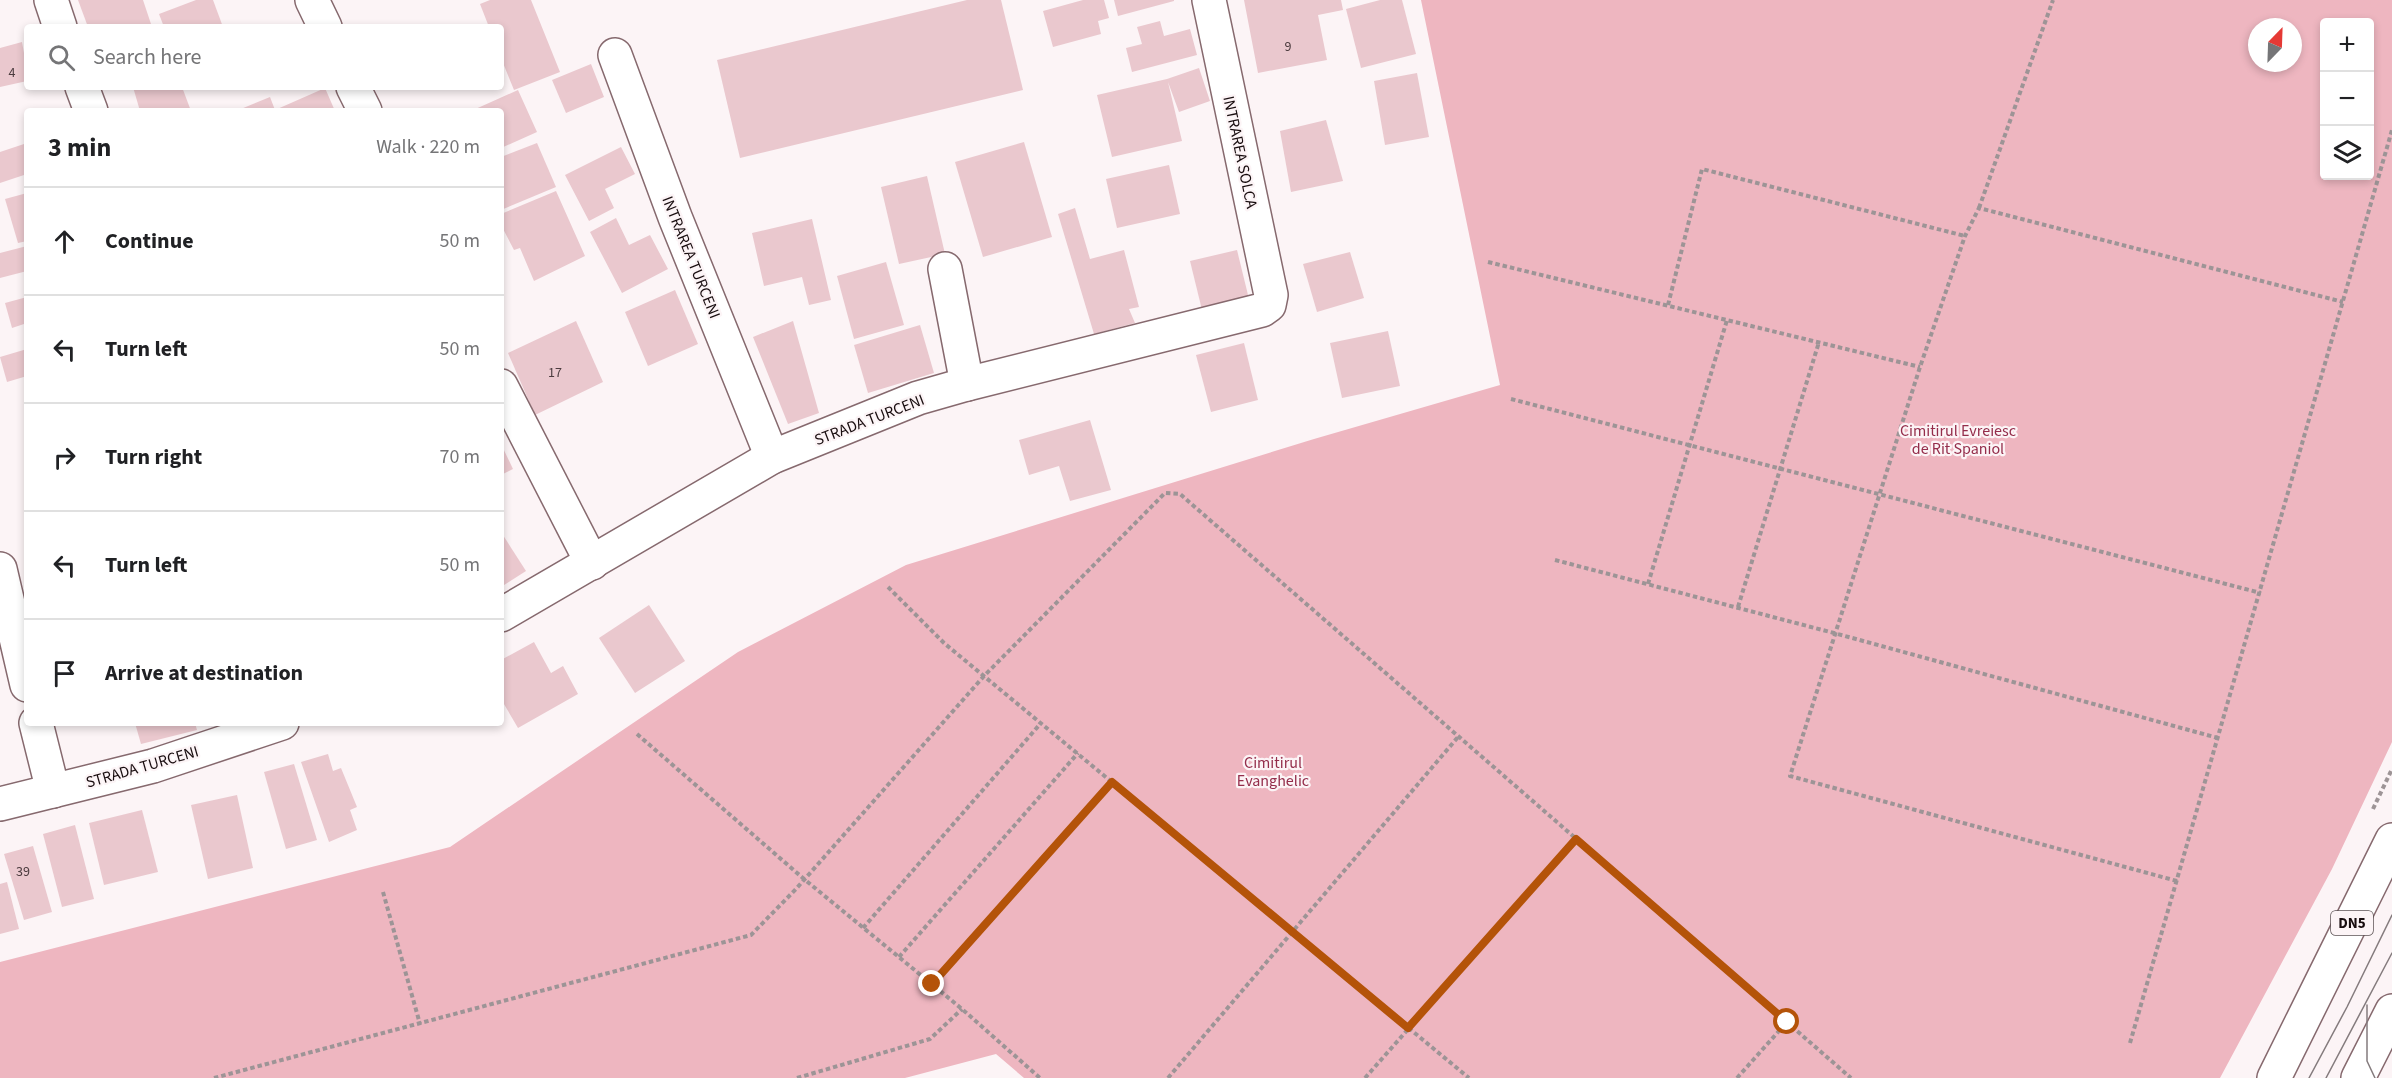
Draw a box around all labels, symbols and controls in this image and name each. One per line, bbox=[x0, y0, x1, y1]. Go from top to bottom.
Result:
north arrow bbox=[2248, 18, 2302, 72]
map controls bbox=[2320, 18, 2374, 180]
button: + bbox=[2320, 18, 2374, 72]
search box bbox=[24, 24, 504, 90]
house number: 9 bbox=[1285, 37, 1292, 57]
icon: search bbox=[45, 41, 78, 74]
text: Search here bbox=[93, 41, 201, 73]
house number: 4 bbox=[9, 63, 16, 83]
button: − bbox=[2320, 72, 2374, 126]
street label: INTRAREA SOLCA bbox=[1217, 94, 1263, 211]
button: layers bbox=[2320, 126, 2374, 180]
text: 3 min bbox=[48, 129, 111, 166]
text: Walk · 220 m bbox=[376, 133, 480, 161]
street label: INTRAREA TURCENI bbox=[656, 193, 726, 322]
icon: ahead bbox=[48, 225, 81, 258]
text: Continue bbox=[105, 225, 194, 257]
text: 50 m bbox=[440, 227, 480, 255]
icon: left bbox=[48, 333, 81, 366]
text: Turn left bbox=[105, 333, 187, 365]
text: 50 m bbox=[440, 335, 480, 363]
house number: 17 bbox=[548, 363, 562, 383]
street label: STRADA TURCENI bbox=[811, 389, 928, 451]
park label: Cimitirul Evreiesc de Rit Spaniol bbox=[1900, 420, 2016, 460]
icon: right bbox=[48, 441, 81, 474]
text: Turn right bbox=[105, 441, 202, 473]
text: 70 m bbox=[440, 443, 480, 471]
icon: left bbox=[48, 549, 81, 582]
text: Turn left bbox=[105, 549, 187, 581]
text: 50 m bbox=[440, 551, 480, 579]
icon: arrive bbox=[48, 657, 81, 690]
text: Arrive at destination bbox=[105, 657, 303, 689]
street label: STRADA TURCENI bbox=[83, 740, 201, 794]
park label: Cimitirul Evanghelic bbox=[1237, 752, 1309, 792]
house number: 39 bbox=[16, 862, 30, 882]
road number: DN5 bbox=[2331, 911, 2373, 935]
route end bbox=[918, 970, 944, 996]
route start bbox=[1773, 1008, 1799, 1034]

